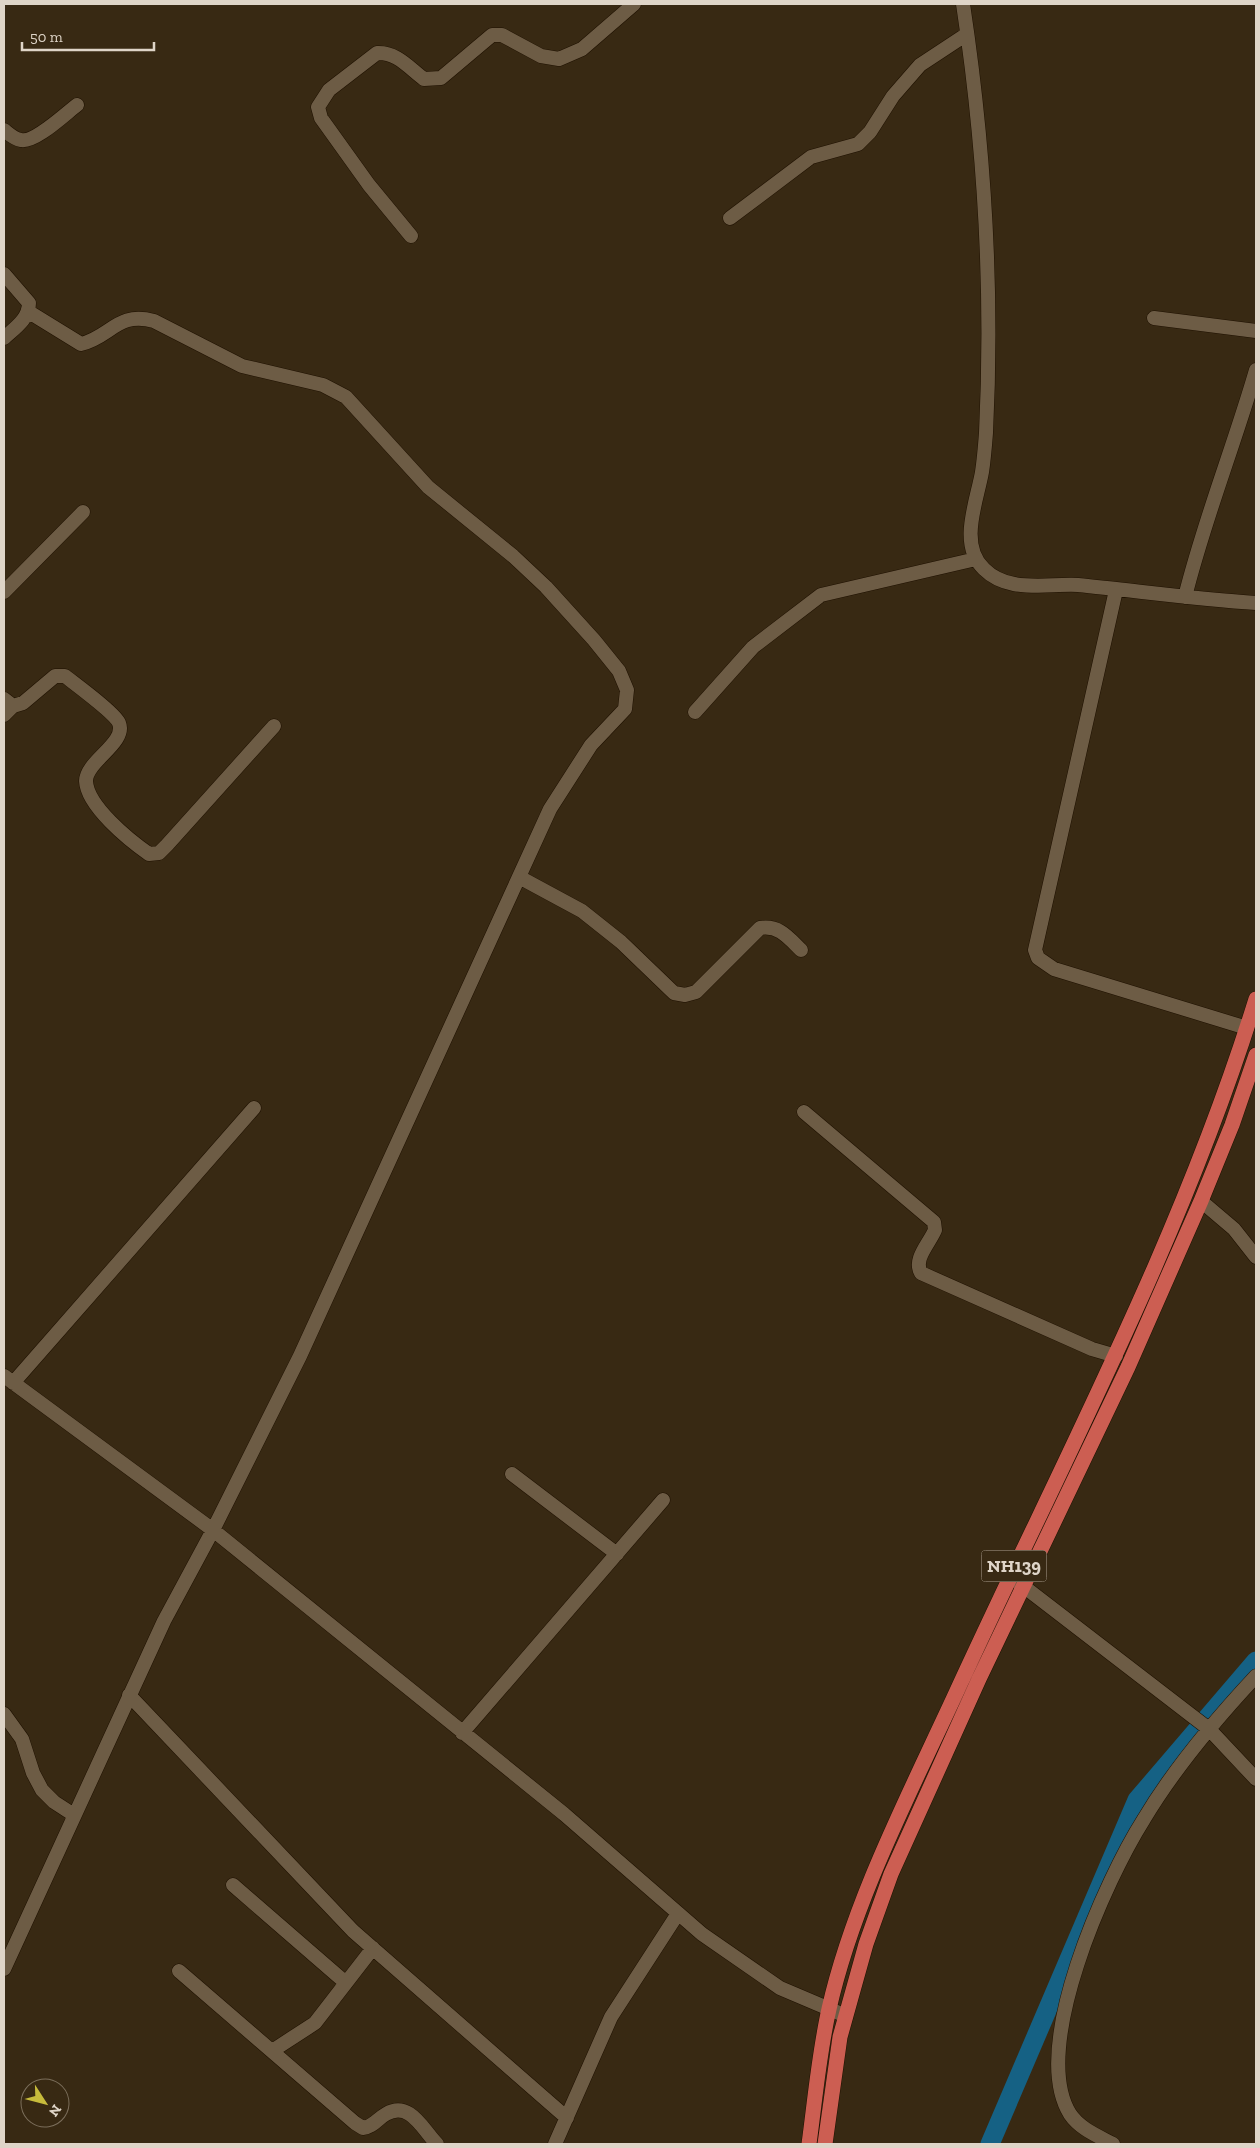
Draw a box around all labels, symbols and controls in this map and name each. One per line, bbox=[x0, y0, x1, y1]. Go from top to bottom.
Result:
scale bar bbox=[22, 20, 155, 52]
text: 50 m bbox=[30, 28, 63, 46]
road number: NH139 bbox=[982, 1550, 1046, 1582]
north arrow bbox=[20, 2078, 70, 2128]
text: N bbox=[45, 2101, 65, 2120]

